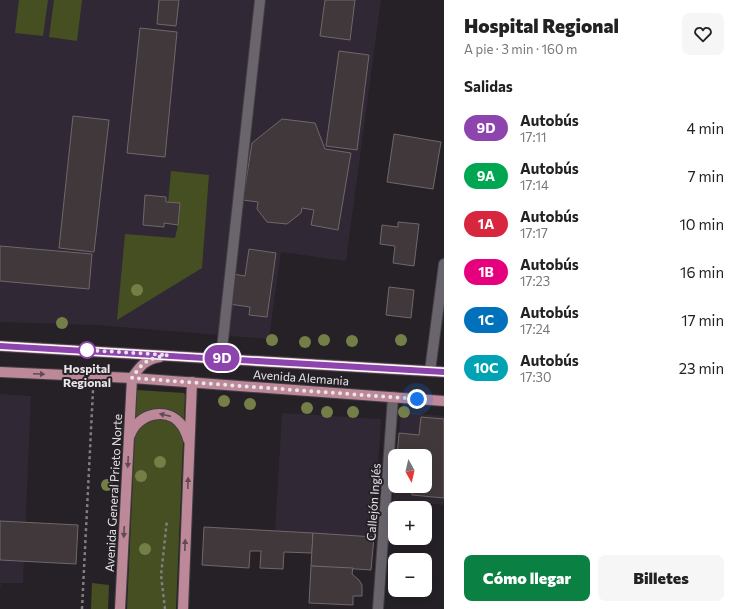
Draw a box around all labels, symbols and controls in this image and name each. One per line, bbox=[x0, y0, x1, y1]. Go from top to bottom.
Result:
button: heart bbox=[682, 13, 724, 55]
text: Hospital Regional bbox=[464, 14, 619, 37]
text: A pie · 3 min · 160 m bbox=[464, 41, 577, 57]
text: Salidas bbox=[464, 77, 513, 95]
text: Autobús bbox=[520, 111, 579, 129]
text: 9D bbox=[477, 119, 495, 136]
text: 4 min bbox=[687, 119, 724, 137]
text: 17:11 bbox=[520, 129, 547, 145]
text: Autobús bbox=[520, 159, 579, 177]
text: 9A bbox=[477, 167, 495, 184]
text: 7 min bbox=[688, 167, 724, 185]
text: 17:14 bbox=[520, 177, 549, 193]
text: Autobús bbox=[520, 207, 579, 225]
text: 1A bbox=[478, 215, 494, 232]
text: 10 min bbox=[679, 215, 724, 233]
text: 17:17 bbox=[520, 225, 548, 241]
text: Autobús bbox=[520, 255, 579, 273]
text: 1B bbox=[478, 263, 494, 280]
text: 16 min bbox=[680, 263, 724, 281]
text: 17:23 bbox=[520, 273, 550, 289]
text: Autobús bbox=[520, 303, 579, 321]
text: 1C bbox=[478, 311, 494, 328]
text: 17 min bbox=[681, 311, 724, 329]
text: 17:24 bbox=[520, 321, 550, 337]
marker: Hospital Regional bbox=[78, 341, 96, 359]
line badge: 9D bbox=[204, 345, 240, 371]
text: 9D bbox=[213, 349, 231, 366]
text: Autobús bbox=[520, 351, 579, 369]
text: 10C bbox=[473, 359, 499, 376]
text: 23 min bbox=[679, 359, 724, 377]
place label: Hospital Regional bbox=[63, 361, 111, 389]
street label: Avenida Alemania bbox=[253, 367, 349, 387]
text: 17:30 bbox=[520, 369, 551, 385]
one-way arrow bbox=[33, 371, 46, 377]
your location bbox=[407, 389, 427, 409]
one-way arrow bbox=[159, 412, 171, 418]
street label: Avenida General Prieto Norte bbox=[102, 414, 124, 572]
north arrow bbox=[388, 449, 432, 493]
map controls bbox=[388, 449, 432, 597]
one-way arrow bbox=[124, 456, 131, 468]
street label: Callejón Inglés bbox=[363, 463, 383, 541]
one-way arrow bbox=[185, 476, 191, 489]
button: + bbox=[388, 501, 432, 545]
one-way arrow bbox=[121, 526, 128, 538]
one-way arrow bbox=[182, 539, 189, 551]
button: − bbox=[388, 553, 432, 597]
button: Cómo llegar bbox=[464, 555, 590, 601]
button: Billetes bbox=[598, 555, 724, 601]

